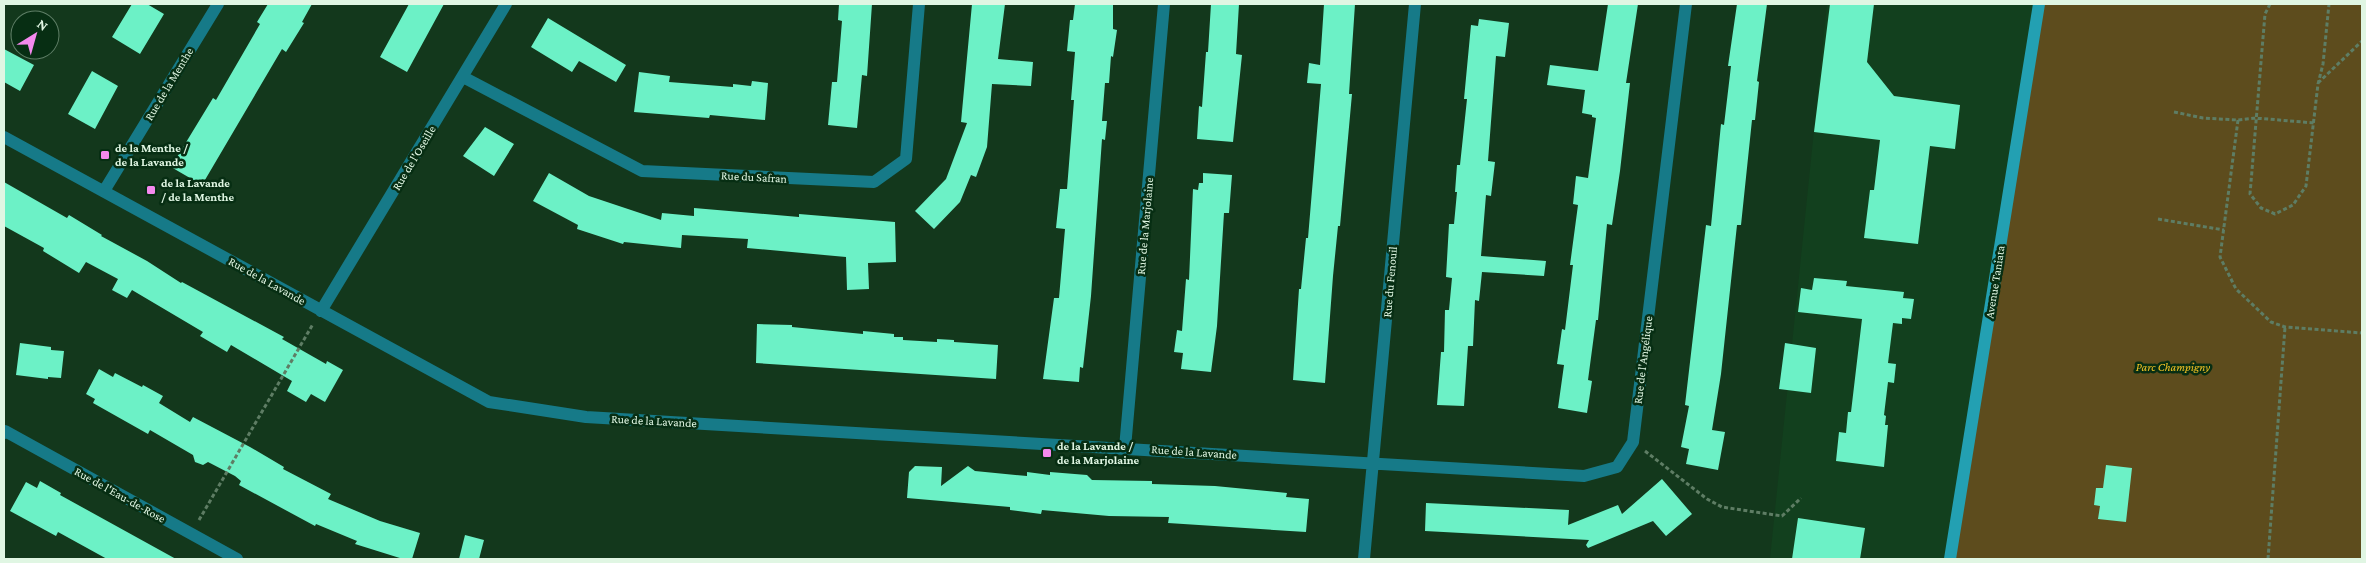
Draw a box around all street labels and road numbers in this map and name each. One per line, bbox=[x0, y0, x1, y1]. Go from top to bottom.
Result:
street label: Rue de la Menthe bbox=[142, 45, 196, 123]
street label: Rue de l'Oseille bbox=[389, 123, 439, 193]
street label: Rue du Safran bbox=[721, 168, 788, 186]
street label: Rue de la Marjolaine bbox=[1134, 177, 1156, 275]
street label: Avenue Taniata bbox=[1982, 244, 2008, 320]
street label: Rue du Fenouil bbox=[1380, 246, 1400, 318]
street label: Rue de la Lavande bbox=[226, 254, 308, 308]
street label: Rue de l'Angélique bbox=[1631, 315, 1655, 405]
street label: Rue de la Lavande bbox=[611, 412, 697, 430]
street label: Rue de la Lavande bbox=[1151, 442, 1237, 462]
street label: Rue de l'Eau-de-Rose bbox=[72, 464, 168, 526]

